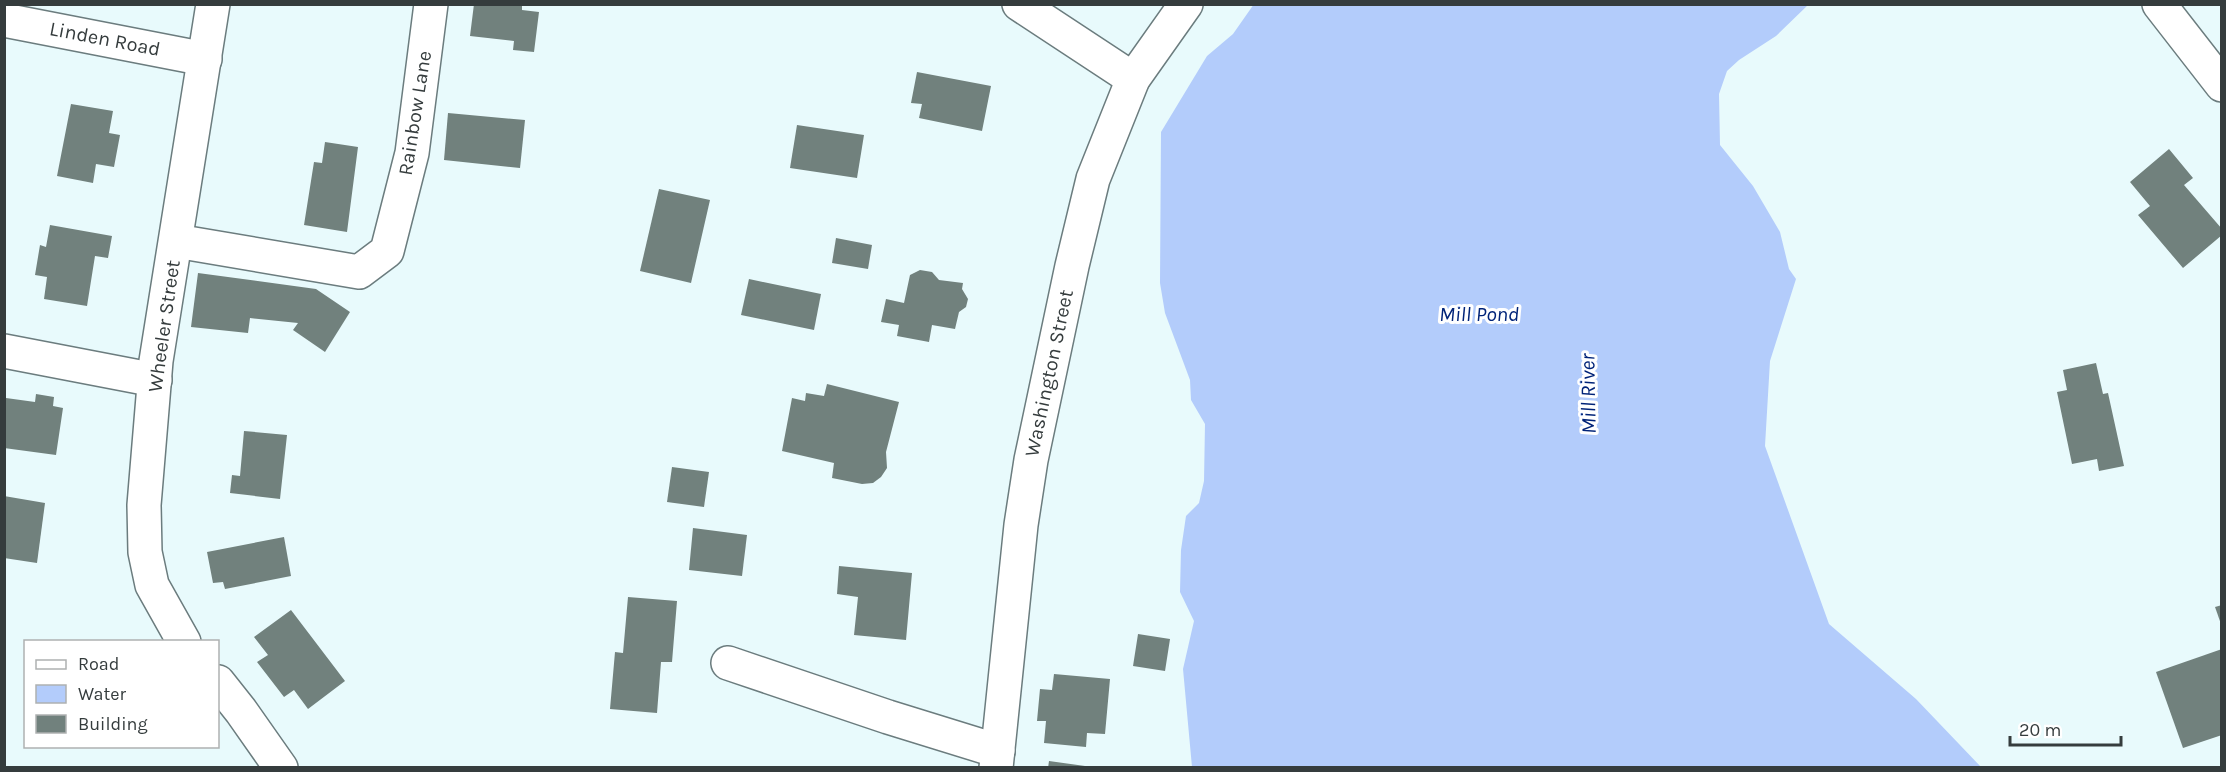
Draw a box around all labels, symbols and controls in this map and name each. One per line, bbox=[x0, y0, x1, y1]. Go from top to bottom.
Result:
street label: Linden Road bbox=[48, 17, 162, 61]
street label: Rainbow Lane bbox=[394, 49, 436, 177]
street label: Wheeler Street bbox=[143, 258, 185, 394]
street label: Washington Street bbox=[1020, 287, 1078, 459]
water label: Mill Pond bbox=[1439, 302, 1519, 326]
water label: Mill River bbox=[1575, 353, 1601, 434]
legend bbox=[24, 640, 219, 748]
text: Road bbox=[78, 653, 119, 675]
text: Water bbox=[78, 683, 126, 705]
scale bar bbox=[2010, 709, 2121, 747]
text: Building bbox=[78, 713, 148, 735]
text: 20 m bbox=[2019, 719, 2061, 741]

